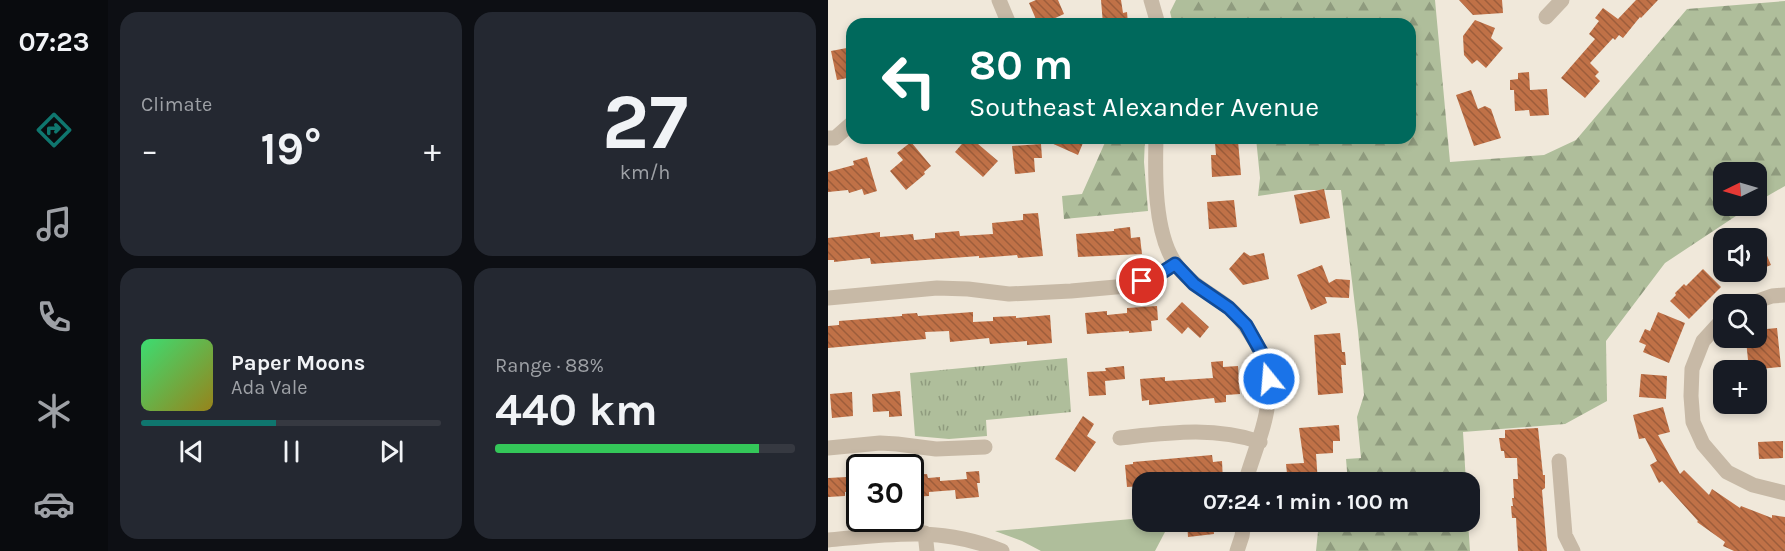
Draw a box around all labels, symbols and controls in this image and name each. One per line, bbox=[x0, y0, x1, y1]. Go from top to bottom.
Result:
text: 07:23 bbox=[19, 26, 89, 58]
text: 80 m bbox=[969, 40, 1073, 90]
icon: left bbox=[870, 42, 948, 120]
text: 27 bbox=[602, 76, 688, 168]
text: Southeast Alexander Avenue bbox=[969, 91, 1319, 123]
text: Climate bbox=[141, 93, 212, 116]
icon: directions bbox=[33, 109, 75, 151]
text: 19° bbox=[261, 123, 321, 175]
text: − bbox=[141, 131, 158, 169]
text: + bbox=[424, 131, 441, 169]
text: km/h bbox=[620, 161, 670, 184]
north arrow bbox=[1713, 162, 1767, 216]
map controls bbox=[1713, 162, 1767, 414]
icon: music bbox=[33, 203, 75, 245]
button: sound bbox=[1713, 228, 1767, 282]
pin bbox=[1116, 255, 1167, 306]
icon: arrive bbox=[1125, 264, 1158, 297]
button: search bbox=[1713, 294, 1767, 348]
icon: phone bbox=[33, 296, 75, 338]
position arrow bbox=[1237, 347, 1301, 411]
text: Paper Moons bbox=[231, 350, 365, 376]
text: Range · 88% bbox=[495, 354, 604, 377]
button: + bbox=[1713, 360, 1767, 414]
text: Ada Vale bbox=[231, 376, 308, 399]
text: 440 km bbox=[495, 384, 658, 436]
icon: climate bbox=[33, 390, 75, 432]
icon: previous bbox=[175, 435, 208, 468]
icon: pause bbox=[275, 435, 308, 468]
icon: next bbox=[375, 435, 408, 468]
speed limit sign: 30 bbox=[846, 454, 924, 532]
icon: car bbox=[33, 483, 75, 525]
text: 07:24 · 1 min · 100 m bbox=[1203, 489, 1409, 515]

